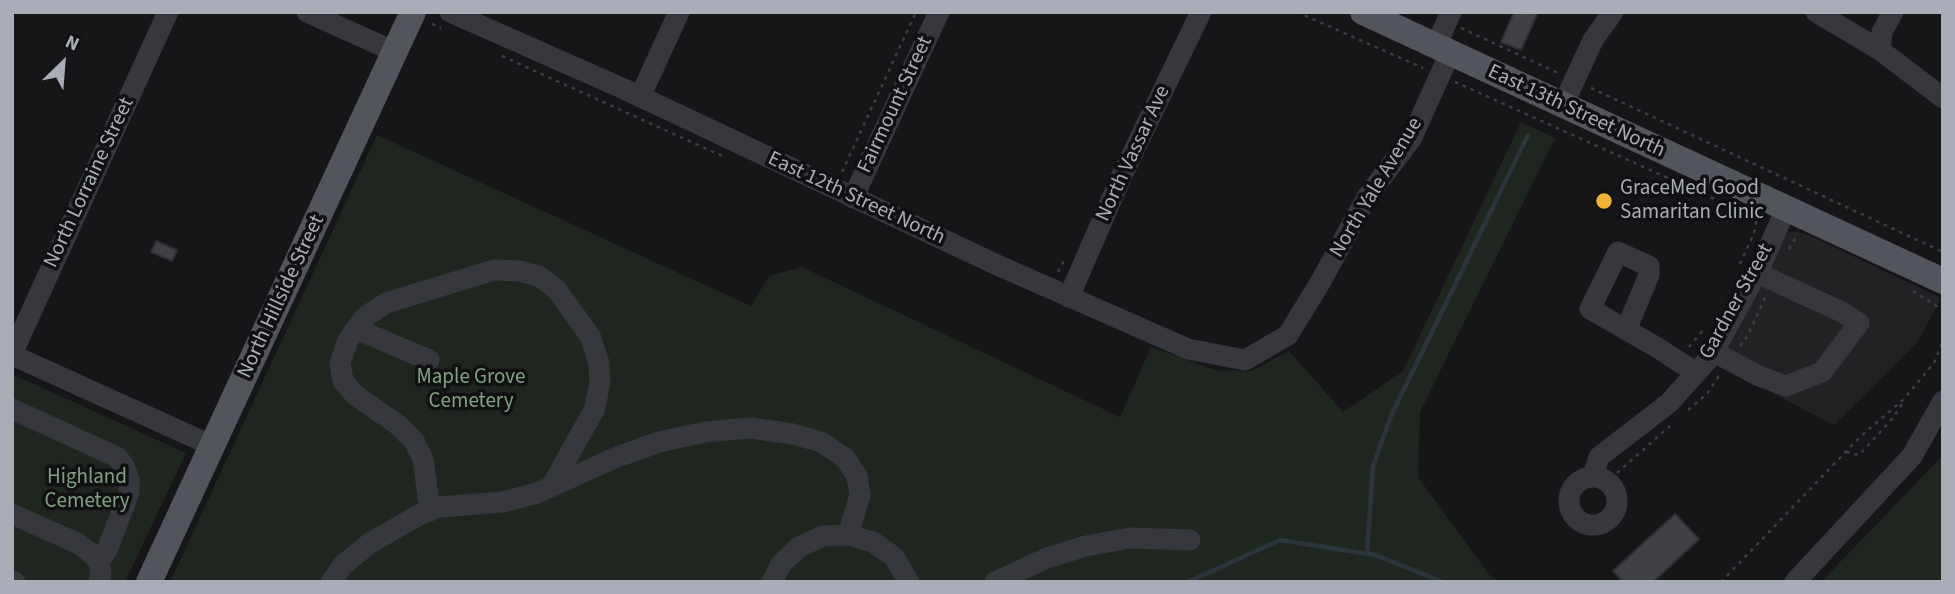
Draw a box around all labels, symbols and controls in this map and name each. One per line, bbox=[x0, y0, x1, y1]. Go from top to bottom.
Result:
north arrow bbox=[28, 28, 98, 98]
text: N bbox=[61, 29, 84, 58]
street label: Fairmount Street bbox=[853, 32, 939, 178]
street label: East 13th Street North bbox=[1483, 60, 1669, 164]
street label: North Vassar Ave bbox=[1092, 82, 1176, 226]
street label: North Lorraine Street bbox=[40, 94, 140, 272]
street label: North Yale Avenue bbox=[1325, 113, 1429, 263]
street label: East 12th Street North bbox=[763, 147, 949, 251]
place label: GraceMed Good Samaritan Clinic bbox=[1620, 176, 1764, 226]
marker: GraceMed Good Samaritan Clinic bbox=[1594, 191, 1614, 211]
street label: North Hillside Street bbox=[233, 211, 331, 383]
street label: Gardner Street bbox=[1695, 240, 1779, 364]
park label: Maple Grove Cemetery bbox=[417, 365, 525, 415]
park label: Highland Cemetery bbox=[45, 465, 129, 515]

